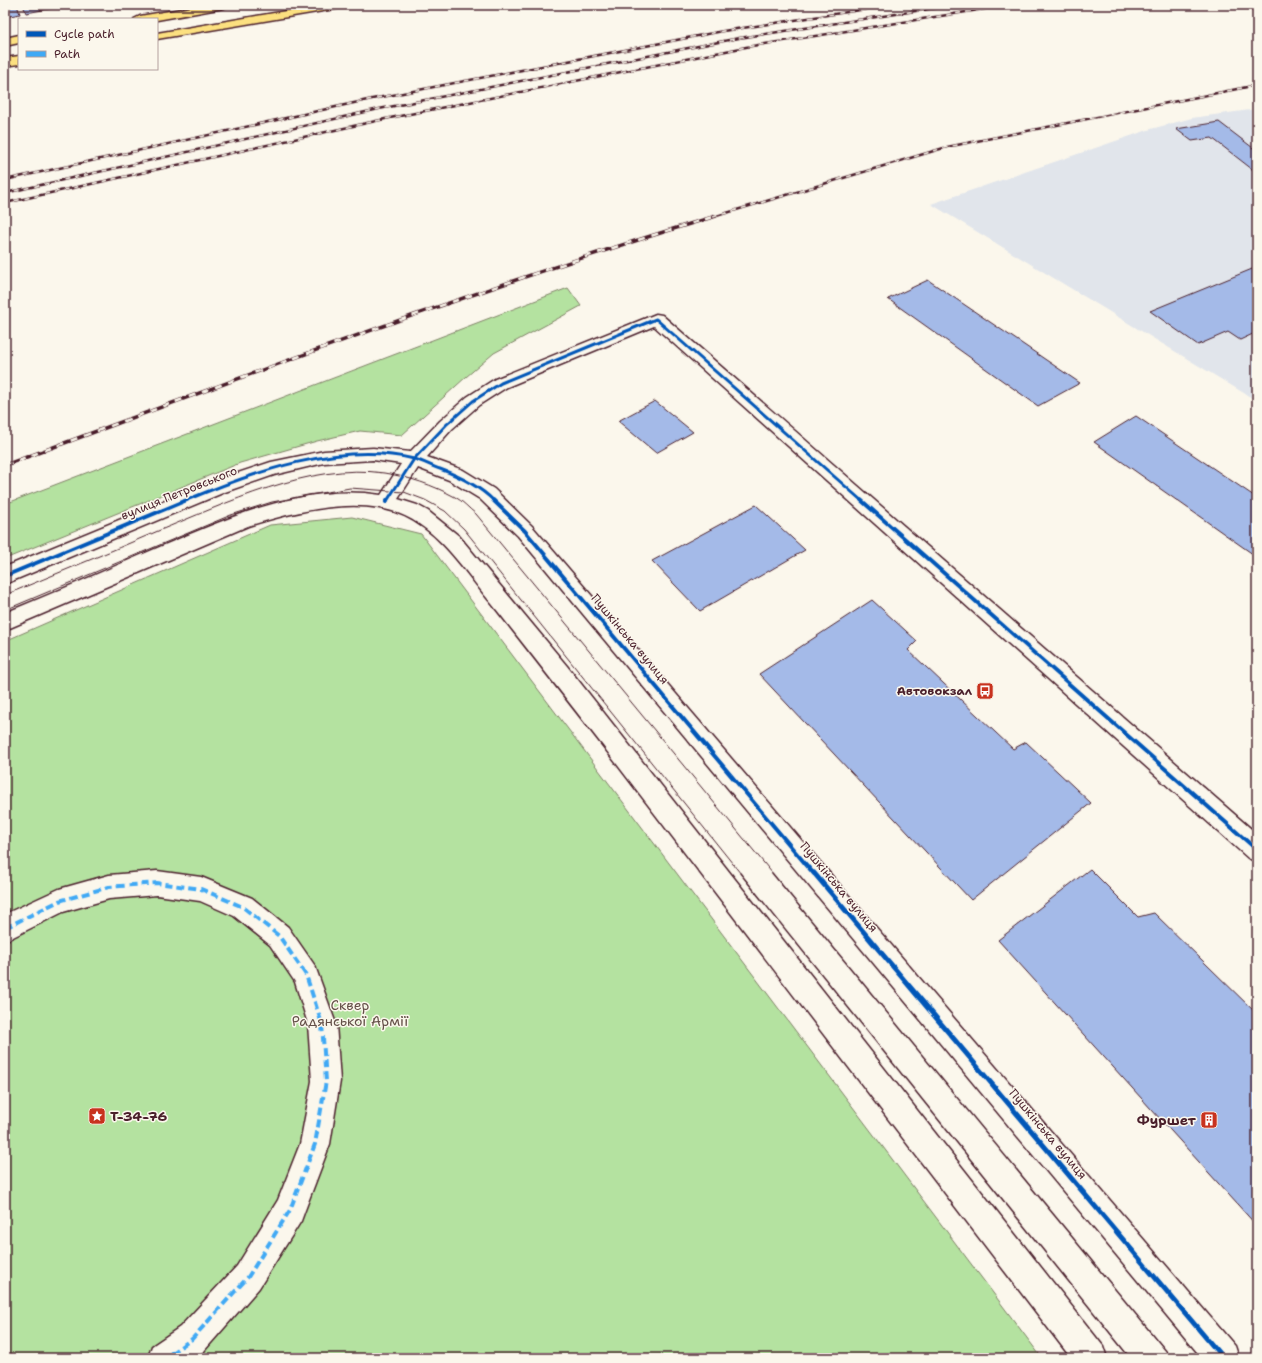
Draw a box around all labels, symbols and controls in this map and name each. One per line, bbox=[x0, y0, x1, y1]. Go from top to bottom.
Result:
legend bbox=[18, 18, 158, 70]
text: Cycle path bbox=[54, 26, 115, 42]
text: Path bbox=[54, 46, 80, 62]
street label: вулиця Петровського bbox=[119, 462, 239, 524]
street label: Пушкінська вулиця bbox=[587, 590, 673, 688]
bus stop icon: Автовокзал bbox=[975, 681, 995, 701]
place label: Автовокзал bbox=[897, 683, 973, 699]
street label: Пушкінська вулиця bbox=[796, 838, 882, 936]
park label: Сквер Радянської Армії bbox=[292, 996, 409, 1030]
street label: Пушкінська вулиця bbox=[1005, 1085, 1091, 1183]
place icon: Т-34-76 bbox=[87, 1106, 107, 1126]
place label: Т-34-76 bbox=[110, 1107, 168, 1125]
building icon: Фуршет bbox=[1199, 1110, 1219, 1130]
place label: Фуршет bbox=[1137, 1111, 1197, 1129]

